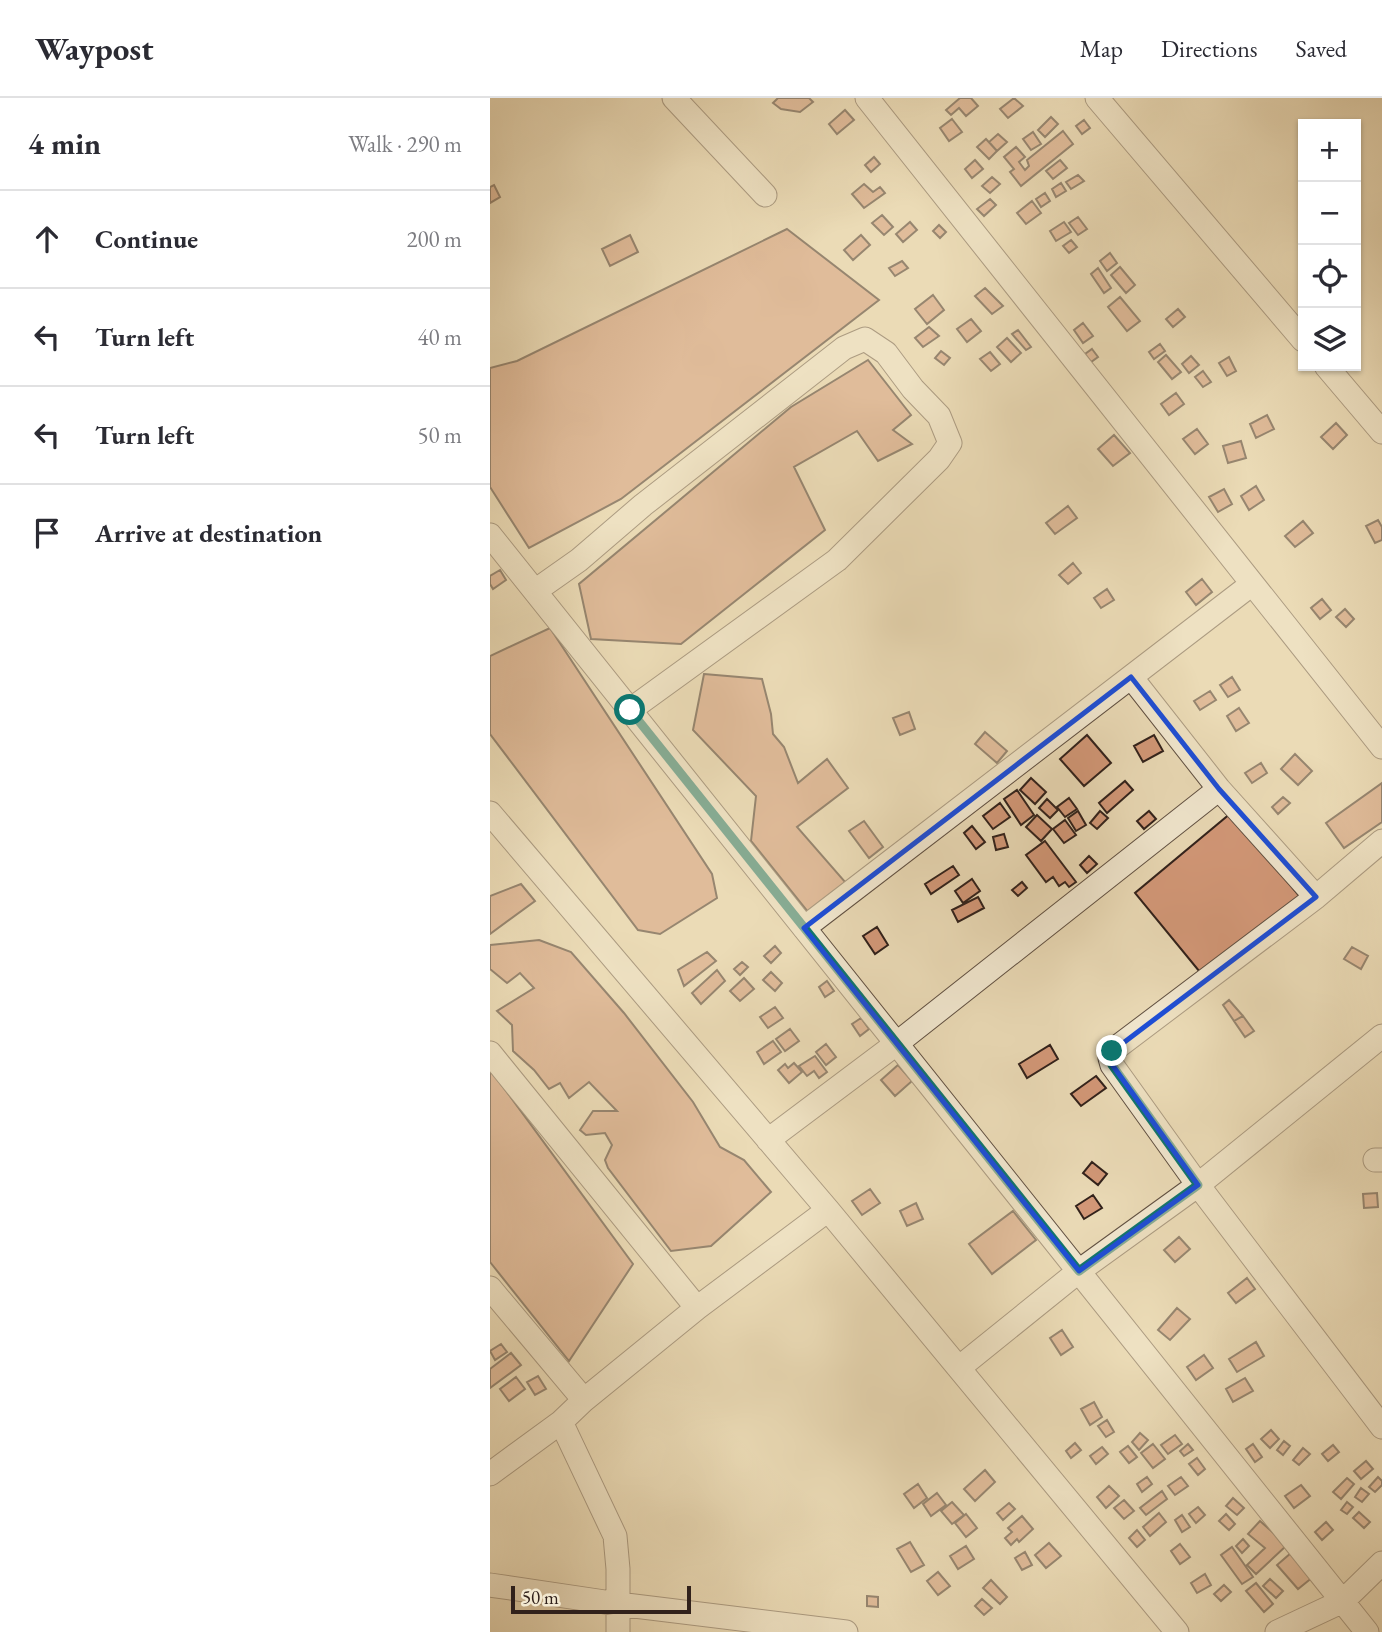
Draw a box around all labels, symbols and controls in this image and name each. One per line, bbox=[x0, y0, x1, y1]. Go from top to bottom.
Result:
text: Waypost bbox=[35, 27, 154, 70]
text: Map bbox=[1080, 33, 1123, 64]
text: Directions bbox=[1161, 33, 1258, 64]
text: Saved bbox=[1296, 33, 1347, 64]
map controls bbox=[1298, 119, 1361, 371]
button: + bbox=[1298, 119, 1361, 182]
text: 4 min bbox=[28, 124, 101, 163]
text: Walk · 290 m bbox=[348, 129, 462, 159]
button: − bbox=[1298, 182, 1361, 245]
icon: ahead bbox=[28, 220, 66, 258]
text: Continue bbox=[95, 222, 198, 256]
text: 200 m bbox=[406, 224, 462, 254]
button: locate bbox=[1298, 245, 1361, 308]
button: layers bbox=[1298, 308, 1361, 371]
icon: left bbox=[28, 318, 66, 356]
text: Turn left bbox=[95, 320, 194, 354]
text: 40 m bbox=[417, 322, 462, 352]
icon: left bbox=[28, 416, 66, 454]
text: Turn left bbox=[95, 418, 194, 452]
text: 50 m bbox=[417, 420, 462, 450]
icon: arrive bbox=[28, 514, 66, 552]
text: Arrive at destination bbox=[95, 516, 322, 550]
route start bbox=[614, 694, 645, 725]
route end bbox=[1096, 1035, 1127, 1066]
scale bar bbox=[511, 1583, 691, 1615]
text: 50 m bbox=[522, 1585, 559, 1610]

